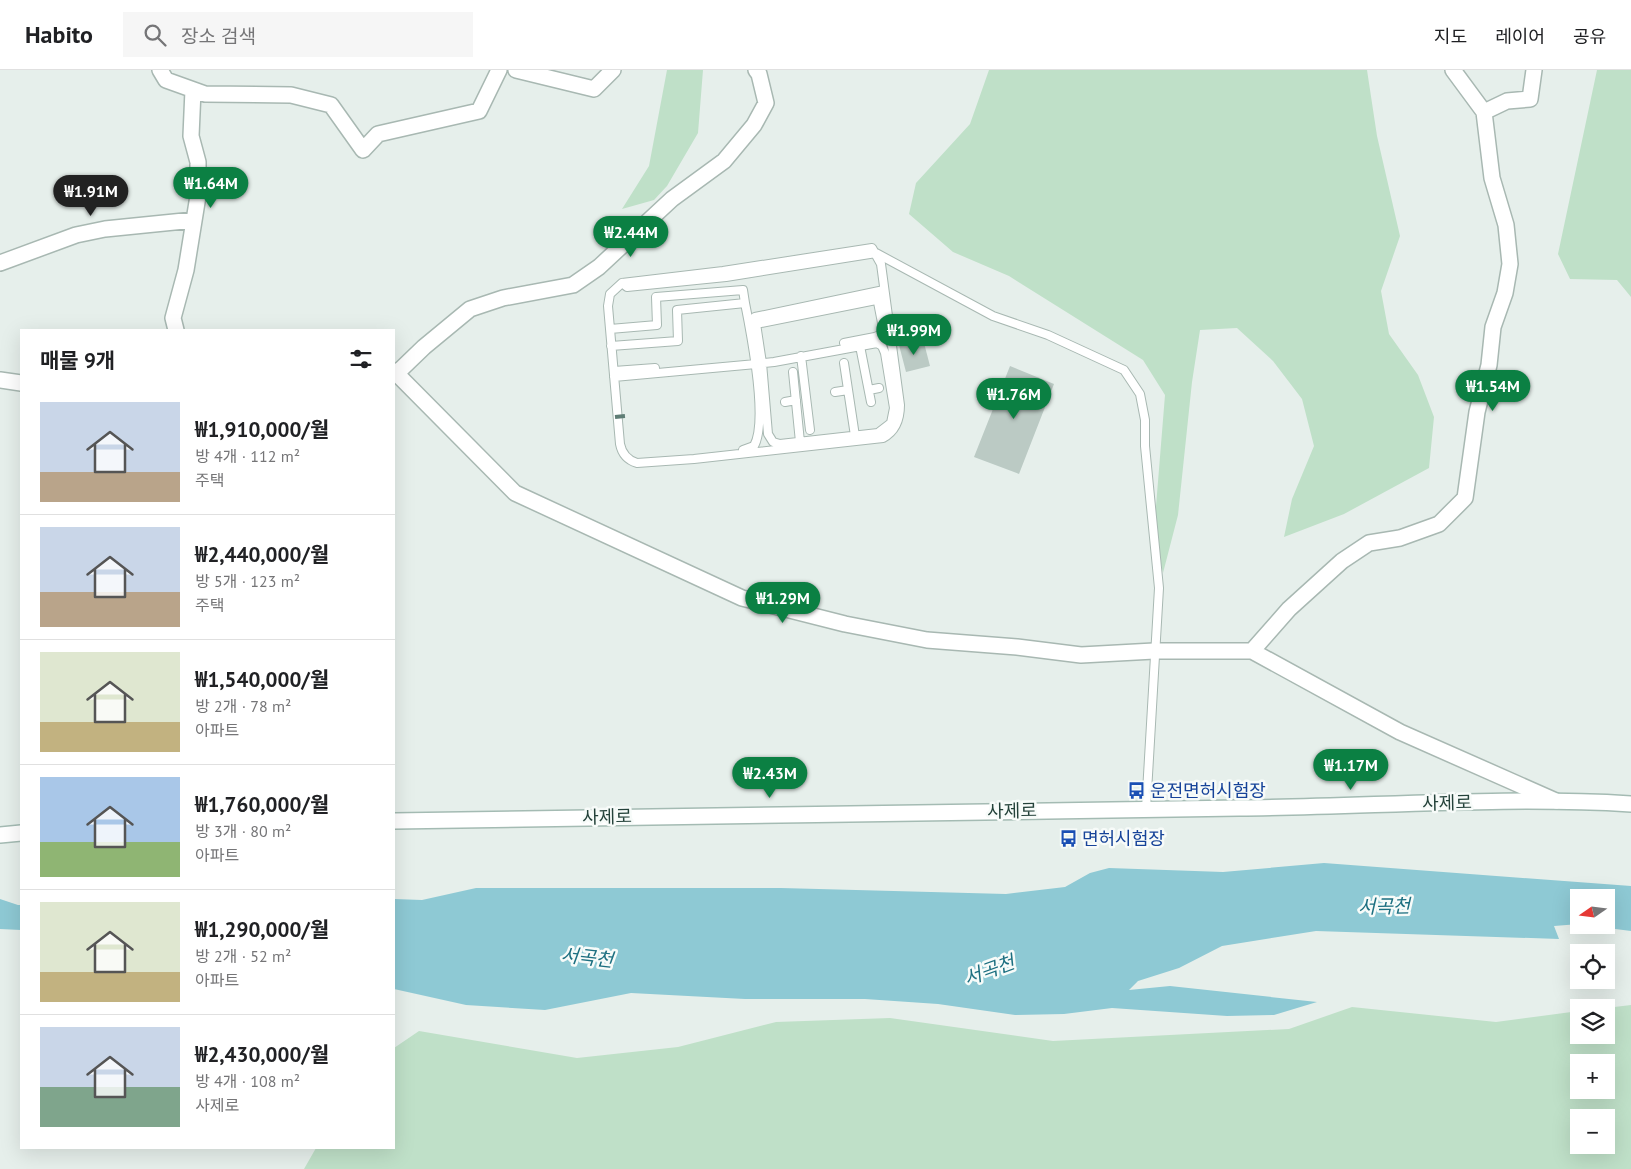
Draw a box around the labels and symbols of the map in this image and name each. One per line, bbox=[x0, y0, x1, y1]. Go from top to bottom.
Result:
pin: ₩1.64M bbox=[170, 166, 252, 209]
pin: ₩1.91M bbox=[50, 174, 132, 217]
pin: ₩2.44M bbox=[590, 216, 672, 258]
pin: ₩1.99M bbox=[873, 314, 955, 356]
pin: ₩1.54M bbox=[1452, 370, 1534, 412]
pin: ₩1.76M bbox=[973, 378, 1055, 420]
pin: ₩1.29M bbox=[742, 582, 824, 624]
pin: ₩1.17M bbox=[1310, 748, 1392, 791]
pin: ₩2.43M bbox=[729, 756, 811, 799]
place label: 운전면허시험장 bbox=[1150, 779, 1266, 802]
bus stop icon: 운전면허시험장 bbox=[1126, 781, 1146, 801]
street label: 사제로 bbox=[1422, 791, 1472, 814]
street label: 사제로 bbox=[987, 799, 1037, 822]
street label: 사제로 bbox=[582, 805, 632, 828]
place label: 면허시험장 bbox=[1082, 827, 1165, 850]
bus stop icon: 면허시험장 bbox=[1058, 829, 1078, 849]
north arrow bbox=[1570, 889, 1615, 934]
water label: 서곡천 bbox=[1358, 894, 1412, 918]
water label: 서곡천 bbox=[560, 942, 616, 972]
water label: 서곡천 bbox=[960, 949, 1019, 990]

